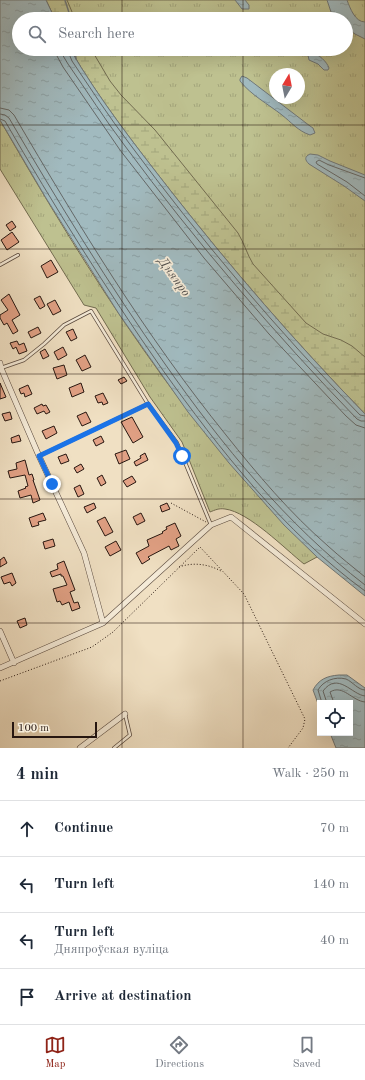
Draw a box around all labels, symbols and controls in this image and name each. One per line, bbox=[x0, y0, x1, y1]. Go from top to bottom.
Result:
search box bbox=[12, 12, 353, 56]
icon: search bbox=[26, 23, 48, 45]
text: Search here bbox=[58, 27, 135, 42]
north arrow bbox=[269, 68, 305, 104]
water label: Дняпро bbox=[154, 254, 192, 299]
route start bbox=[173, 447, 191, 465]
route end bbox=[43, 475, 61, 493]
map controls bbox=[317, 700, 353, 736]
button: locate bbox=[317, 700, 353, 736]
scale bar bbox=[12, 720, 97, 739]
text: 100 m bbox=[18, 723, 49, 734]
text: 4 min bbox=[16, 766, 59, 783]
text: Walk · 250 m bbox=[272, 767, 349, 780]
icon: ahead bbox=[16, 818, 38, 840]
text: Continue bbox=[54, 821, 113, 836]
text: 70 m bbox=[320, 822, 349, 835]
icon: left bbox=[16, 874, 38, 896]
text: Turn left bbox=[54, 877, 114, 892]
text: 140 m bbox=[312, 878, 349, 891]
text: Turn left bbox=[54, 925, 114, 940]
icon: left bbox=[16, 930, 38, 952]
text: 40 m bbox=[320, 934, 349, 947]
text: Дняпроўская вуліца bbox=[54, 943, 169, 956]
icon: arrive bbox=[16, 986, 38, 1008]
text: Arrive at destination bbox=[54, 989, 192, 1004]
tab: Map bbox=[44, 1034, 66, 1072]
tab: Directions bbox=[155, 1034, 204, 1072]
tab: Saved bbox=[293, 1034, 321, 1072]

